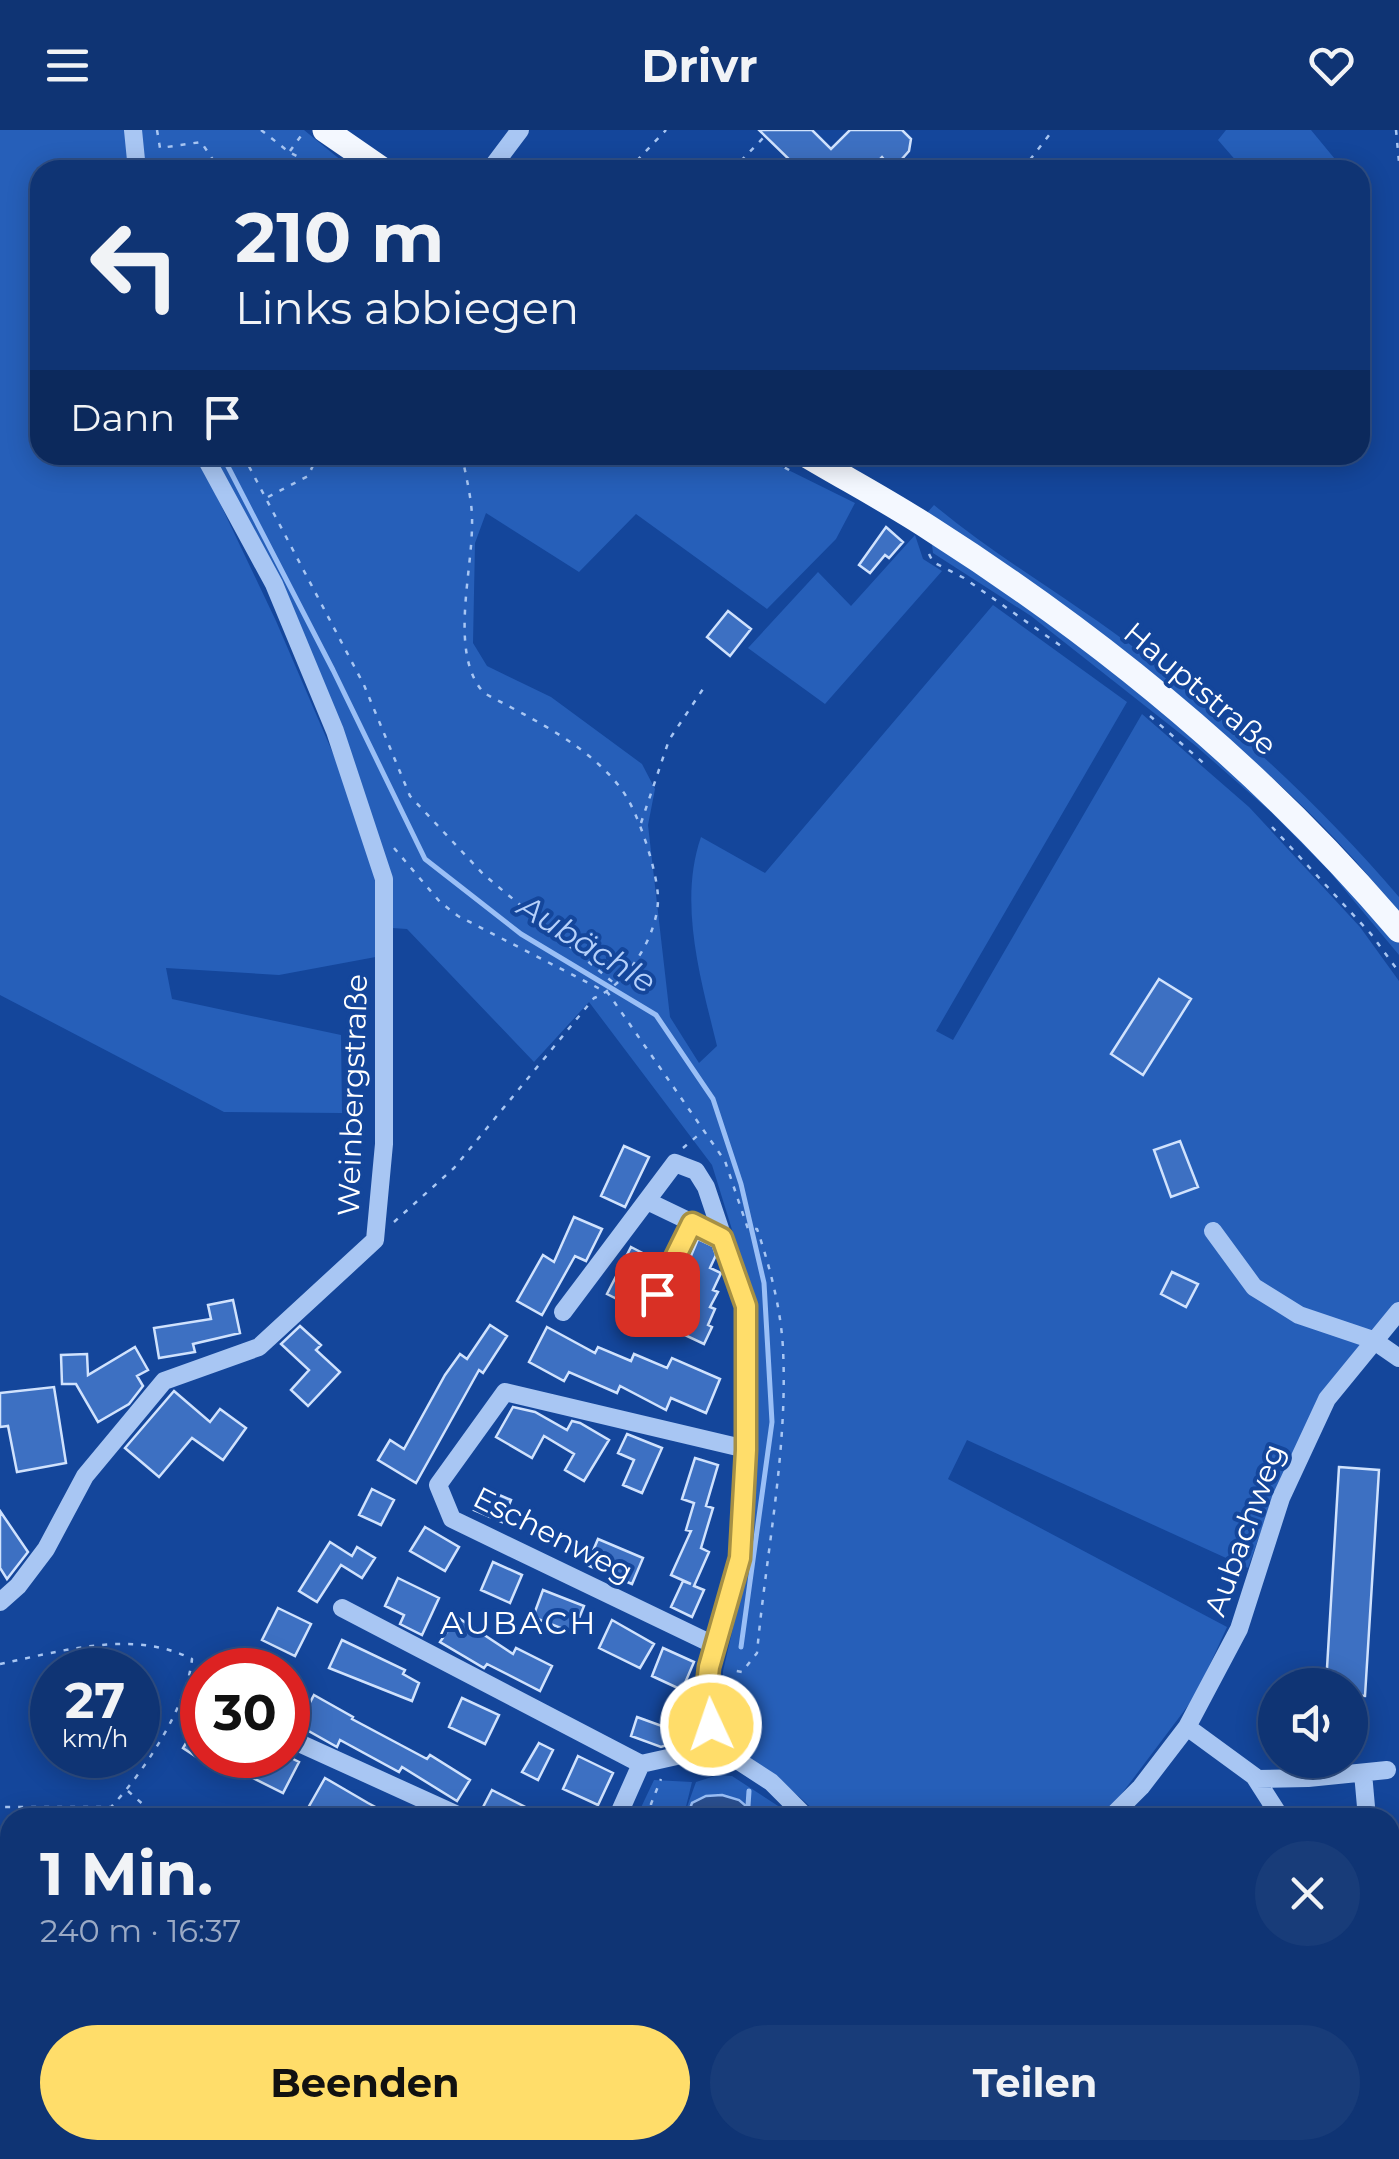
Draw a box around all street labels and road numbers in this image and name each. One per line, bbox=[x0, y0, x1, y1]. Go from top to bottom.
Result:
street label: Hauptstraße bbox=[1116, 614, 1284, 763]
street label: Weinbergstraße bbox=[330, 973, 375, 1217]
street label: Aubachweg bbox=[1196, 1439, 1293, 1621]
street label: Eschenweg bbox=[467, 1479, 639, 1591]

